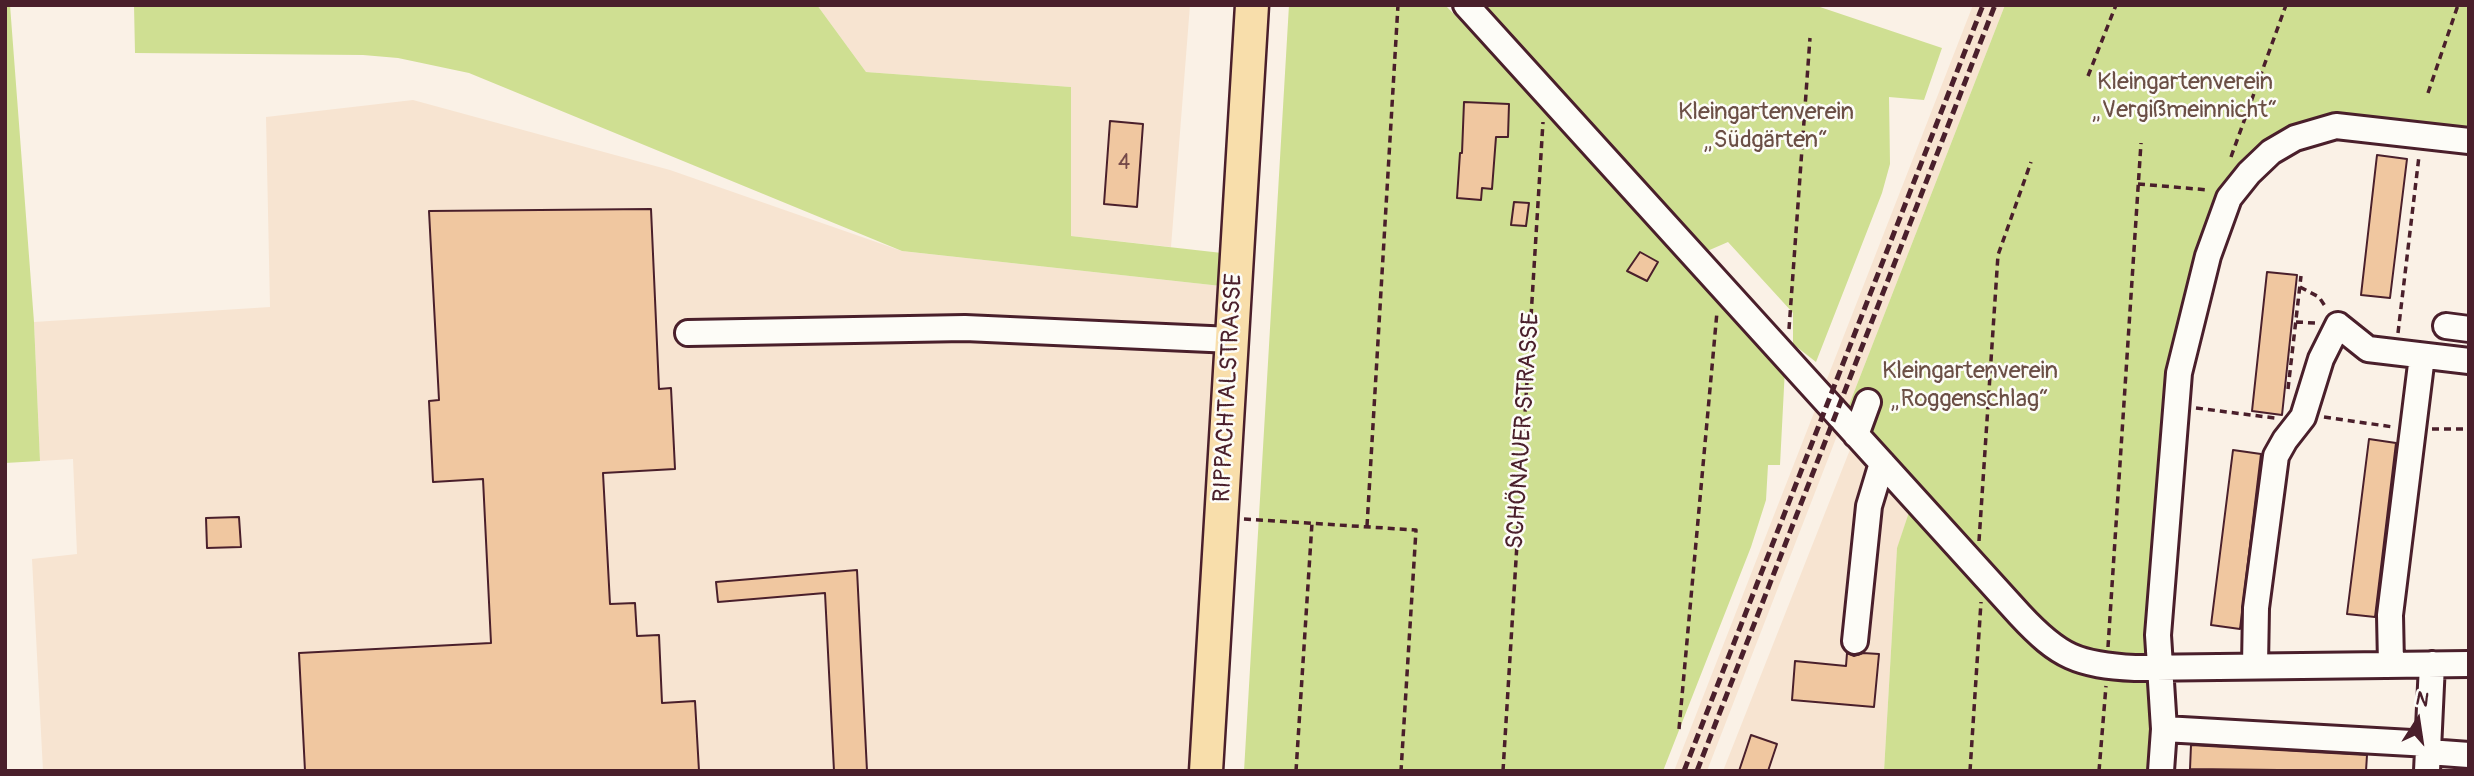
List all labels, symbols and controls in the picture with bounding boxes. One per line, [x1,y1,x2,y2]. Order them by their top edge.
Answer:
park label: Kleingartenverein „Vergißmeinnicht“ [2092,69,2278,125]
park label: Kleingartenverein „Südgärten“ [1678,99,1854,155]
house number: 4 [1118,151,1130,177]
street label: RIPPACHTALSTRASSE [1209,273,1249,503]
street label: SCHÖNAUER STRASSE [1501,312,1547,550]
park label: Kleingartenverein „Roggenschlag“ [1882,358,2058,414]
north arrow [2383,685,2453,755]
text: N [2414,686,2431,713]

